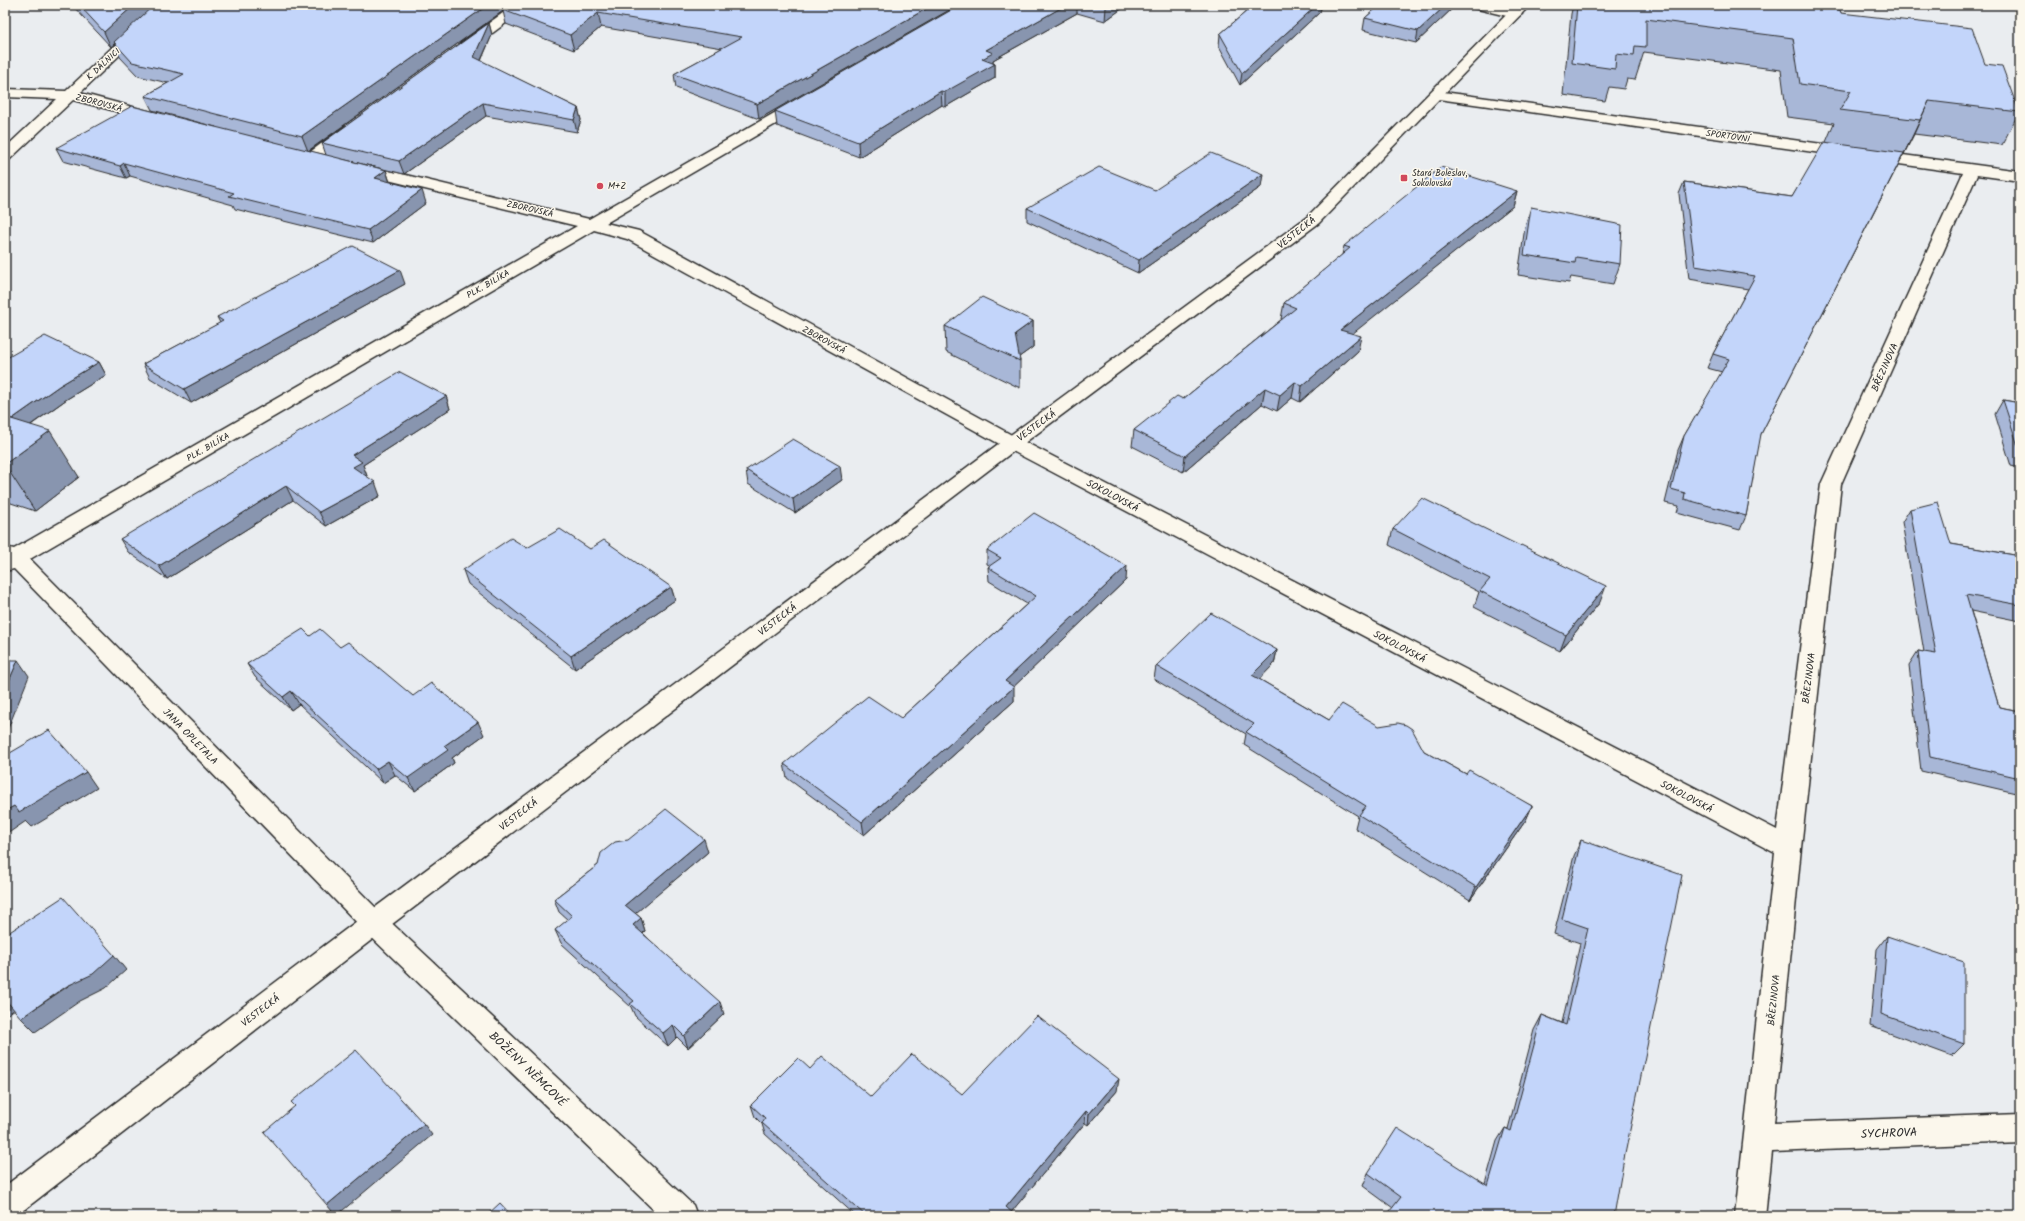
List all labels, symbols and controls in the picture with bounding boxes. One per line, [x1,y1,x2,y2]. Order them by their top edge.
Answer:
street label: K DÁLNICI [83,44,124,84]
street label: ZBOROVSKÁ [74,90,124,117]
street label: SPORTOVNÍ [1705,126,1752,147]
place label: Stará Boleslav, Sokolovská [1412,166,1468,191]
marker: Stará Boleslav, Sokolovská [1399,173,1409,183]
place label: M+Z [608,179,627,194]
marker: M+Z [595,181,605,191]
street label: ZBOROVSKÁ [505,197,555,222]
street label: VESTECKÁ [1274,212,1320,253]
street label: PLK. BILÍKA [464,266,513,303]
street label: ZBOROVSKÁ [799,322,849,359]
street label: BŘEZINOVA [1867,341,1903,394]
street label: VESTECKÁ [1013,406,1060,446]
street label: PLK. BILÍKA [184,429,233,466]
street label: SOKOLOVSKÁ [1083,475,1142,516]
street label: VESTECKÁ [755,600,801,640]
street label: SOKOLOVSKÁ [1370,626,1429,667]
street label: BŘEZINOVA [1798,652,1820,705]
street label: JANA OPLETALA [159,705,222,769]
street label: SOKOLOVSKÁ [1657,776,1716,817]
street label: VESTECKÁ [496,795,542,835]
street label: BŘEZINOVA [1763,974,1785,1027]
street label: VESTECKÁ [238,991,284,1031]
street label: BOŽENY NĚMCOVÉ [484,1027,572,1112]
street label: SYCHROVA [1860,1123,1918,1144]

